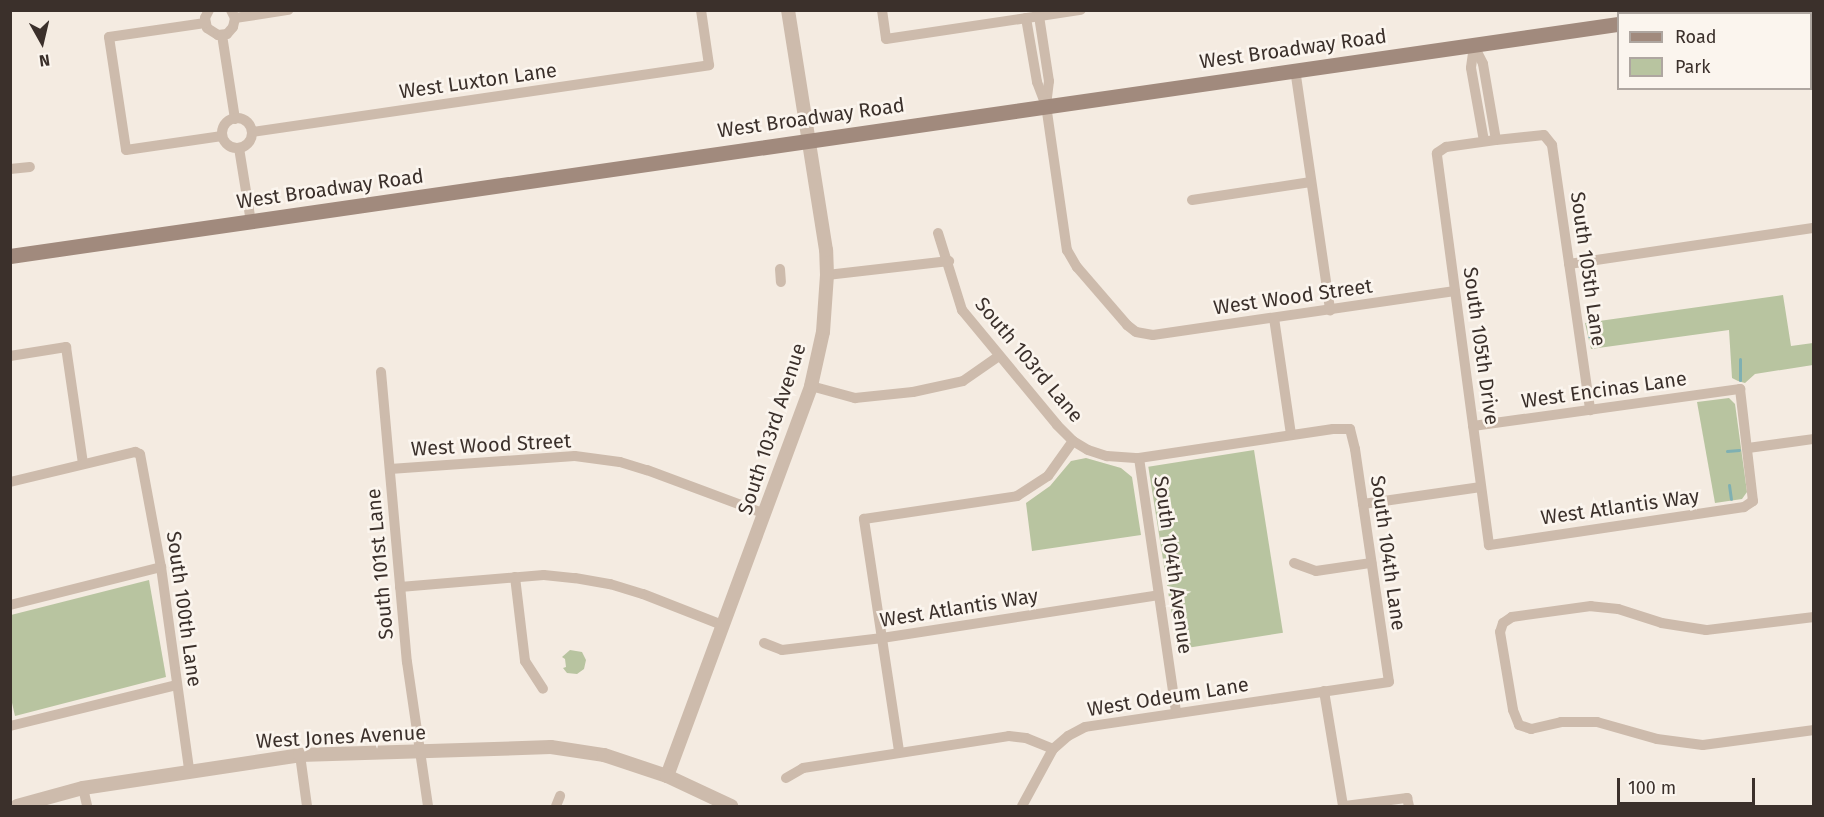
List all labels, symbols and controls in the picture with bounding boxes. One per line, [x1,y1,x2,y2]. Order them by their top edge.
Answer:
north arrow [12,12,72,72]
legend [1617,12,1812,90]
street label: West Broadway Road [1198,24,1388,74]
text: Road [1675,26,1717,48]
text: N [38,50,51,70]
text: Park [1675,56,1710,78]
street label: West Luxton Lane [398,58,558,104]
street label: West Broadway Road [716,93,906,143]
street label: West Broadway Road [235,164,425,214]
street label: South 105th Lane [1565,190,1611,348]
street label: South 105th Drive [1458,265,1504,427]
street label: West Wood Street [1212,274,1374,320]
street label: South 103rd Lane [970,293,1088,427]
street label: South 103rd Avenue [733,340,811,518]
street label: West Encinas Lane [1520,367,1688,413]
street label: West Wood Street [410,429,572,461]
street label: South 104th Avenue [1149,474,1197,656]
street label: South 104th Lane [1365,474,1411,632]
street label: West Atlantis Way [1539,484,1701,530]
street label: South 101st Lane [361,487,399,641]
street label: South 100th Lane [161,530,207,688]
street label: West Atlantis Way [878,584,1040,632]
street label: West Odeum Lane [1086,672,1250,722]
street label: West Jones Avenue [255,721,427,753]
scale bar [1620,766,1758,804]
text: 100 m [1628,777,1676,799]

